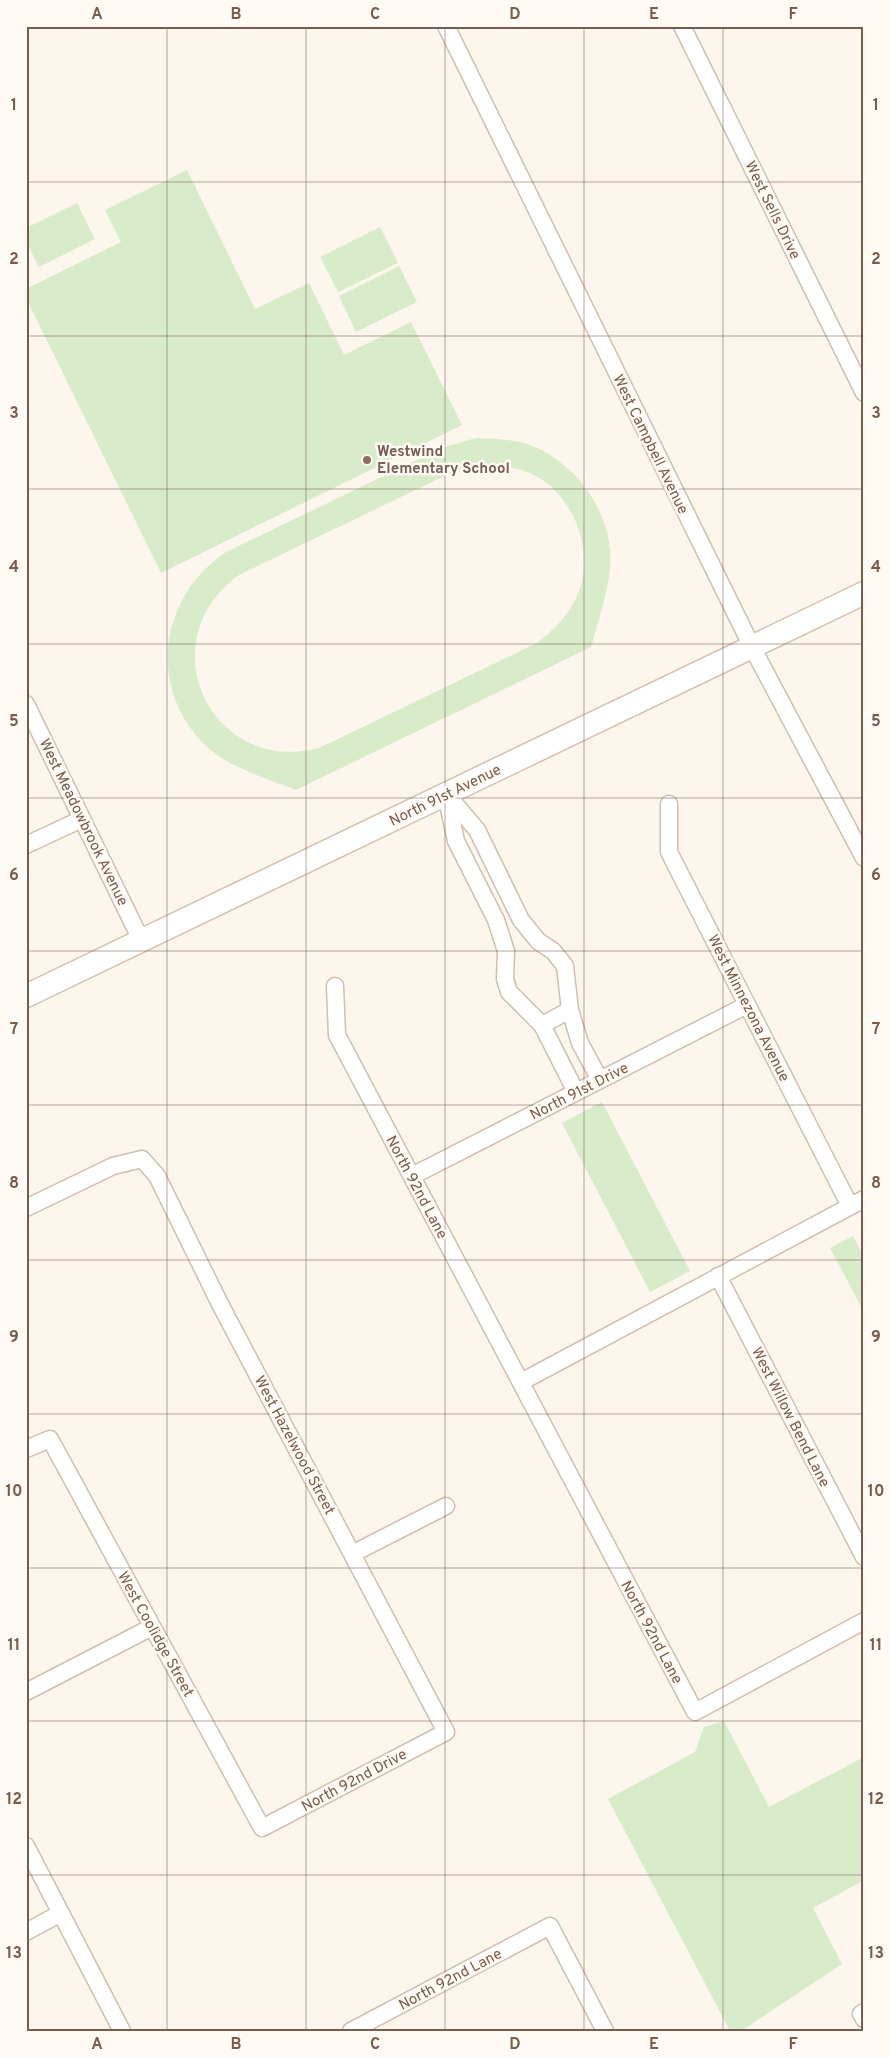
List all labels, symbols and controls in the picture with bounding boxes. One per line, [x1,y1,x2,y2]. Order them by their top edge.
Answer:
text: A [91,5,103,25]
text: B [230,5,242,25]
text: C [370,5,380,25]
text: D [509,5,521,25]
text: E [649,5,659,25]
text: F [788,5,798,25]
text: 1 [11,96,17,116]
text: 1 [873,96,879,116]
street label: West Sells Drive [740,158,804,263]
text: 2 [9,250,19,270]
text: 2 [871,250,881,270]
street label: West Campbell Avenue [608,372,692,518]
text: 3 [9,404,19,424]
text: 3 [871,404,881,424]
place label: Westwind Elementary School [377,443,510,479]
marker: Westwind Elementary School [361,454,373,466]
text: 4 [9,558,19,578]
text: 4 [871,558,881,578]
text: 5 [9,712,19,732]
text: 5 [871,712,881,732]
street label: West Meadowbrook Avenue [34,736,131,909]
street label: North 91st Avenue [387,761,505,832]
text: 6 [9,866,19,886]
text: 6 [871,866,881,886]
street label: West Minnezona Avenue [702,932,793,1085]
text: 7 [10,1020,18,1040]
text: 7 [872,1020,880,1040]
street label: North 91st Drive [527,1059,632,1125]
street label: North 92nd Lane [380,1133,451,1243]
text: 8 [9,1174,19,1194]
text: 8 [871,1174,881,1194]
text: 9 [9,1328,19,1348]
text: 9 [871,1328,881,1348]
street label: West Willow Bend Lane [746,1344,833,1491]
street label: West Hazelwood Street [249,1373,338,1518]
text: 10 [6,1482,22,1502]
text: 10 [868,1482,884,1502]
street label: West Coolidge Street [112,1569,197,1701]
street label: North 92nd Lane [615,1578,686,1688]
text: 11 [8,1636,20,1656]
text: 11 [870,1636,882,1656]
street label: North 92nd Drive [299,1746,411,1817]
text: 12 [6,1790,22,1810]
text: 12 [868,1790,884,1810]
text: 13 [6,1944,22,1964]
text: 13 [868,1944,884,1964]
street label: North 92nd Lane [396,1945,506,2016]
text: A [91,2035,103,2055]
text: B [230,2035,242,2055]
text: C [370,2035,380,2055]
text: D [509,2035,521,2055]
text: E [649,2035,659,2055]
text: F [788,2035,798,2055]

